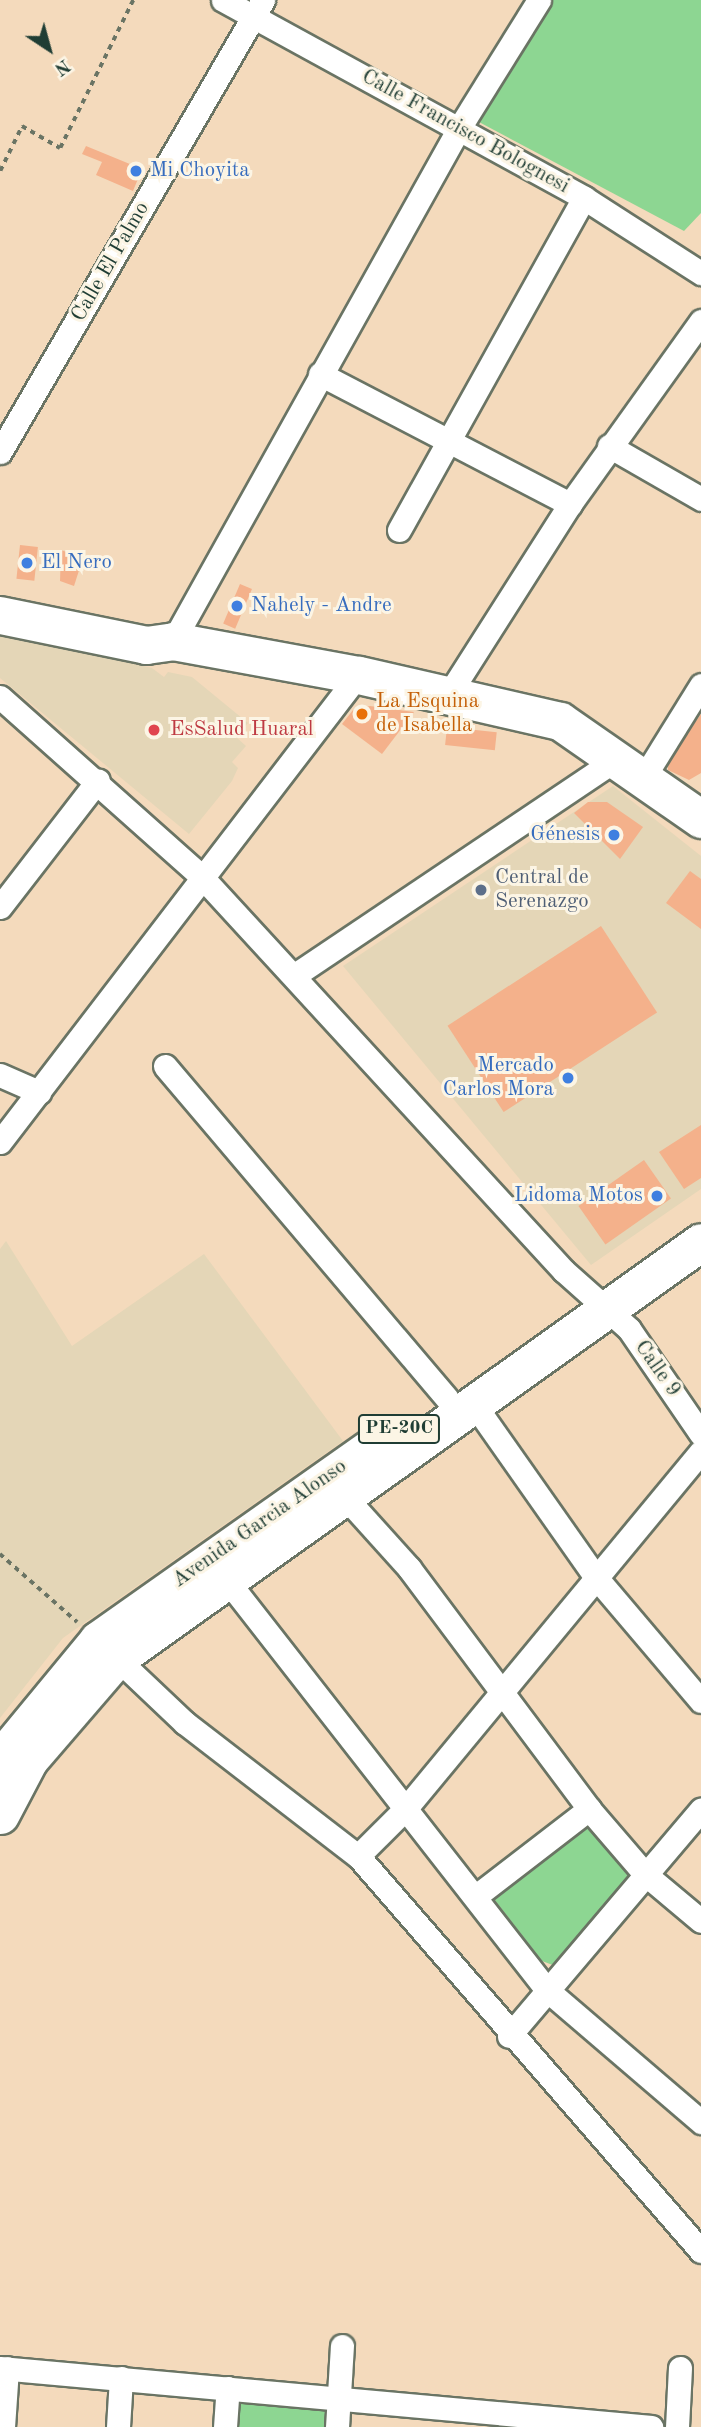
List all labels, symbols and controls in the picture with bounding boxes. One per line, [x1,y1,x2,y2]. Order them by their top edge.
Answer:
north arrow [14,14,84,84]
text: N [50,54,73,78]
street label: Calle Francisco Bolognesi [357,64,573,200]
place label: Mi Choyita [150,158,250,184]
marker: Mi Choyita [128,163,144,179]
street label: Calle El Palmo [67,198,155,326]
place label: El Nero [41,550,112,576]
marker: El Nero [19,555,35,571]
place label: Nahely - Andre [251,593,392,619]
marker: Nahely - Andre [229,598,245,614]
place label: La Esquina de Isabella [376,689,479,739]
marker: La Esquina de Isabella [354,706,370,722]
place label: EsSalud Huaral [170,717,314,743]
marker: EsSalud Huaral [144,720,164,740]
place label: Génesis [530,822,600,848]
marker: Génesis [606,827,622,843]
place label: Central de Serenazgo [495,865,589,915]
marker: Central de Serenazgo [473,882,489,898]
place label: Mercado Carlos Mora [443,1053,554,1103]
marker: Mercado Carlos Mora [560,1070,576,1086]
place label: Lidoma Motos [514,1183,643,1209]
marker: Lidoma Motos [649,1188,665,1204]
street label: Calle 9 [628,1336,686,1402]
road number: PE-20C [357,1414,441,1444]
street label: Avenida Garcia Alonso [168,1454,352,1594]

